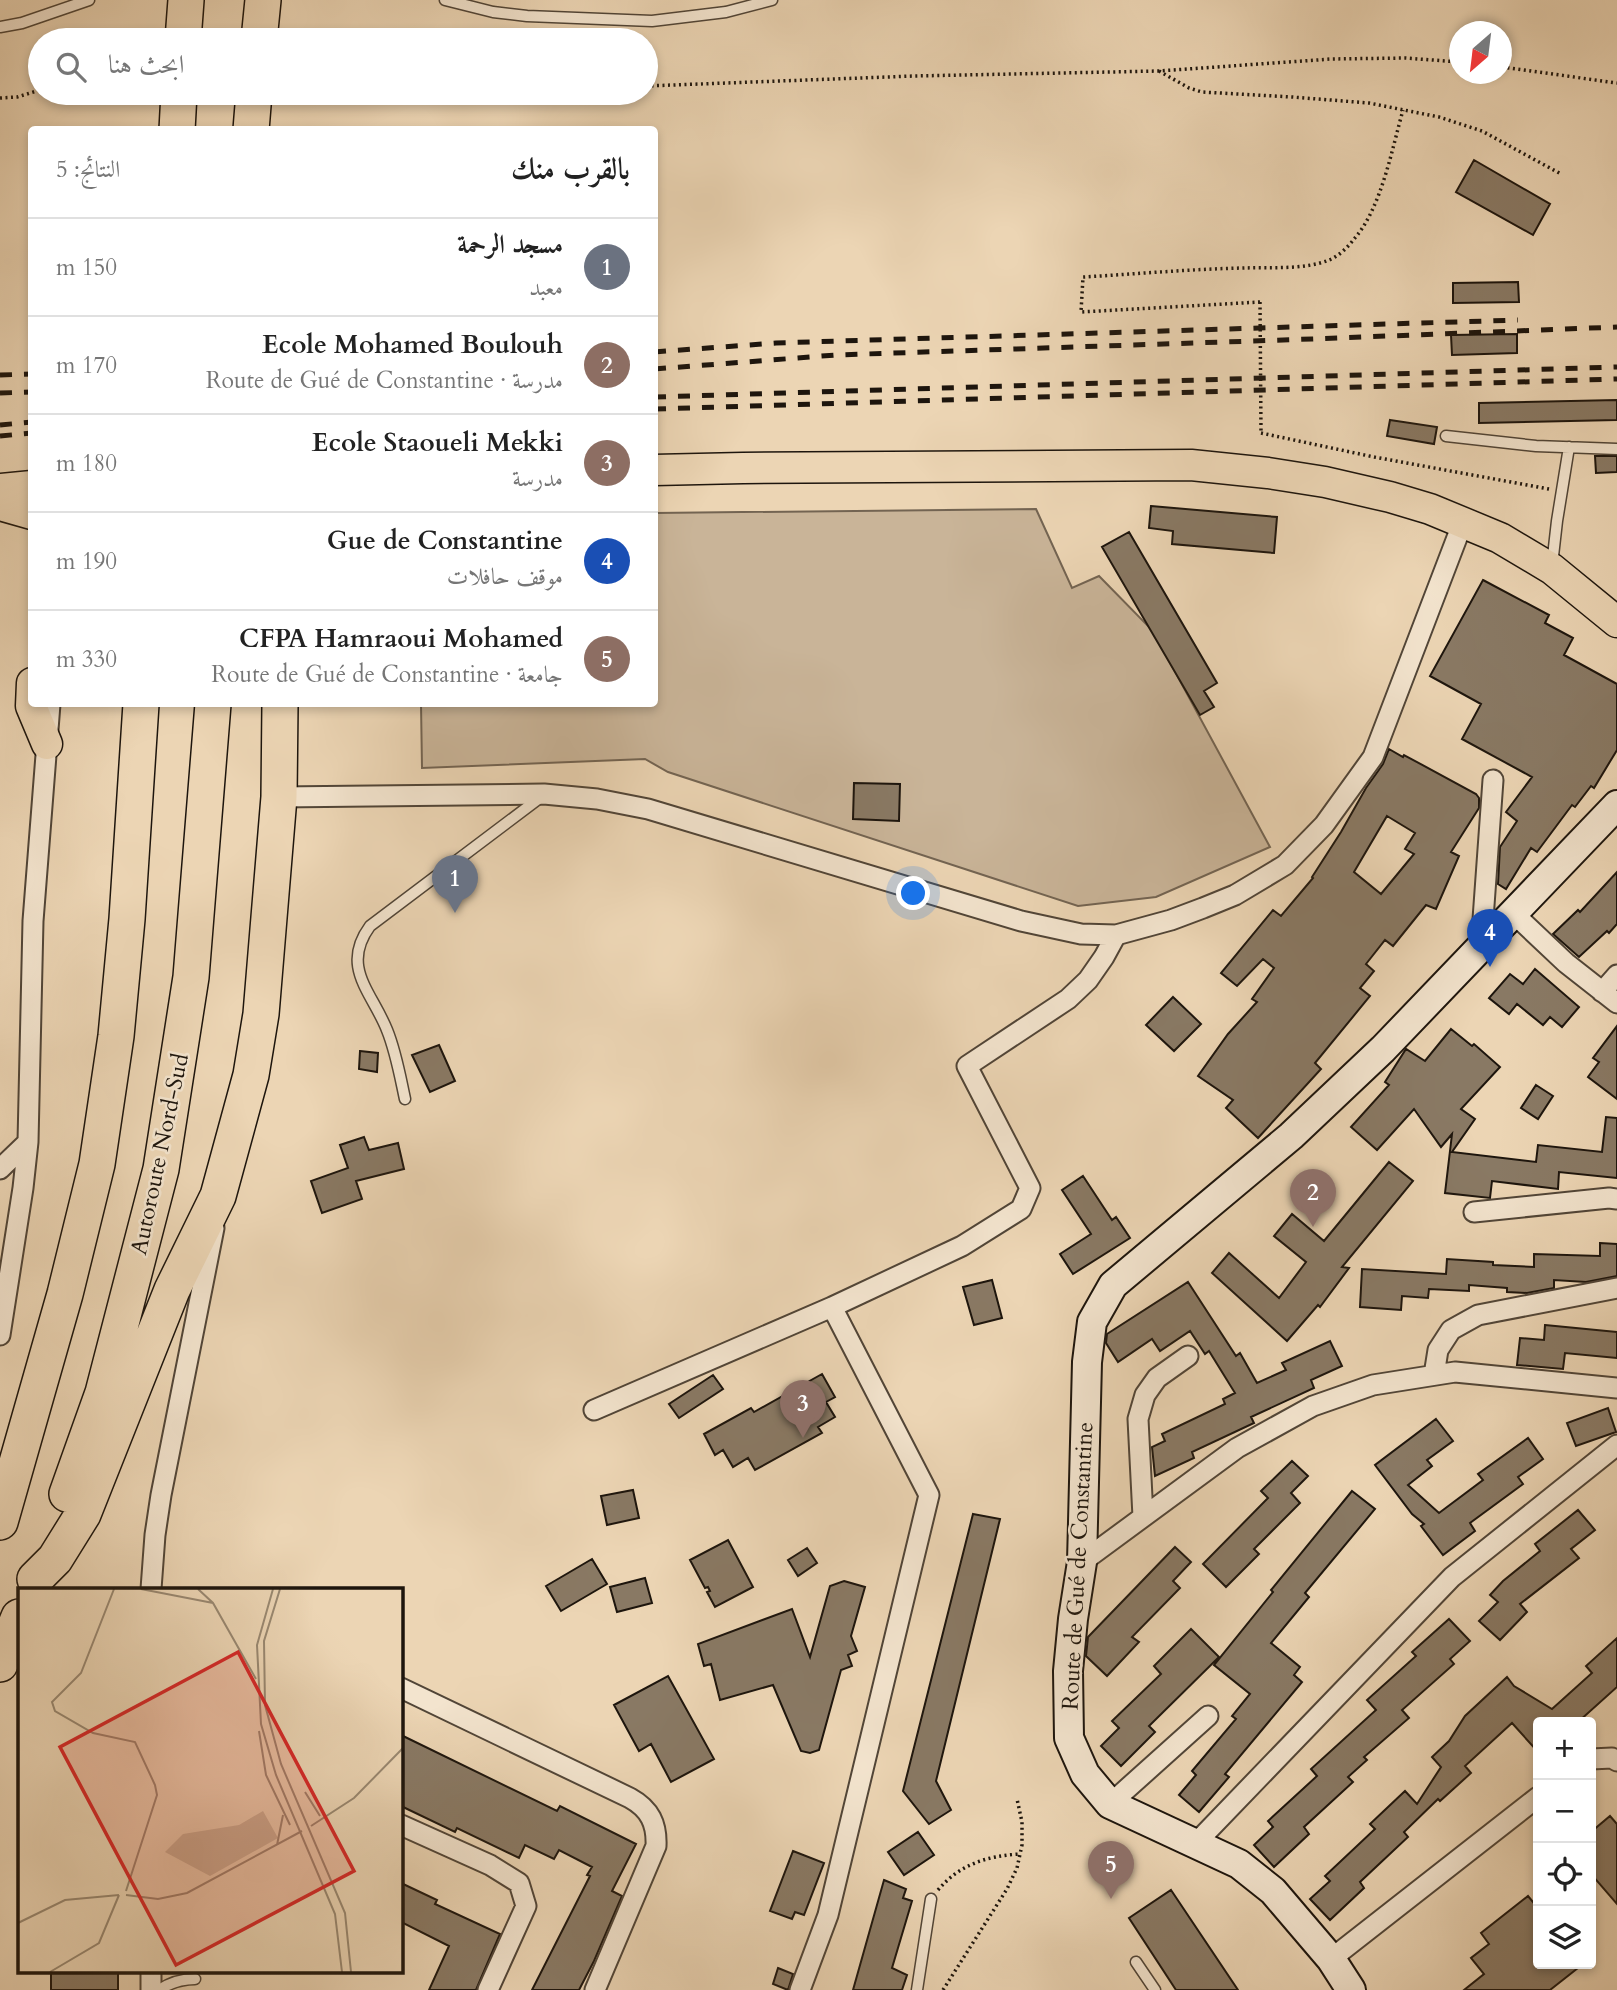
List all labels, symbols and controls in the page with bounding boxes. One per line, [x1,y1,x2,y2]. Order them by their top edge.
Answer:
north arrow [1449,21,1512,84]
search box [28,28,658,105]
text: ابحث هنا [108,47,184,82]
icon: search [52,48,90,86]
text: بالقرب منك [511,149,630,190]
text: النتائج: 5 [56,154,120,185]
text: مسجد الرحمة [457,227,563,262]
text: 150 m [56,252,117,283]
text: 1 [601,252,613,283]
text: معبد [529,272,563,303]
text: Ecole Mohamed Boulouh [262,327,563,362]
text: 170 m [56,350,117,381]
text: 2 [601,350,613,381]
text: مدرسة · Route de Gué de Constantine [206,365,563,396]
text: Ecole Staoueli Mekki [312,425,563,460]
text: 180 m [56,448,117,479]
text: 3 [601,448,613,479]
text: مدرسة [512,463,563,494]
text: Gue de Constantine [327,523,563,558]
text: 190 m [56,546,117,577]
text: 4 [601,546,613,577]
text: موقف حافلات [447,561,563,592]
text: CFPA Hamraoui Mohamed [239,621,563,656]
text: 330 m [56,644,117,675]
text: 5 [601,644,613,675]
text: جامعة · Route de Gué de Constantine [211,659,563,690]
pin: 1 [432,855,478,913]
your location [896,876,930,910]
pin: 4 [1467,909,1513,967]
street label: Autoroute Nord-Sud [123,1050,196,1258]
pin: 2 [1290,1169,1336,1227]
pin: 3 [780,1380,826,1438]
street label: Route de Gué de Constantine [1054,1421,1101,1711]
inset map [18,1588,402,1972]
map controls [1533,1717,1596,1969]
button: + [1533,1717,1596,1780]
button: − [1533,1780,1596,1843]
pin: 5 [1088,1841,1134,1899]
button: locate [1533,1843,1596,1906]
button: layers [1533,1906,1596,1969]

